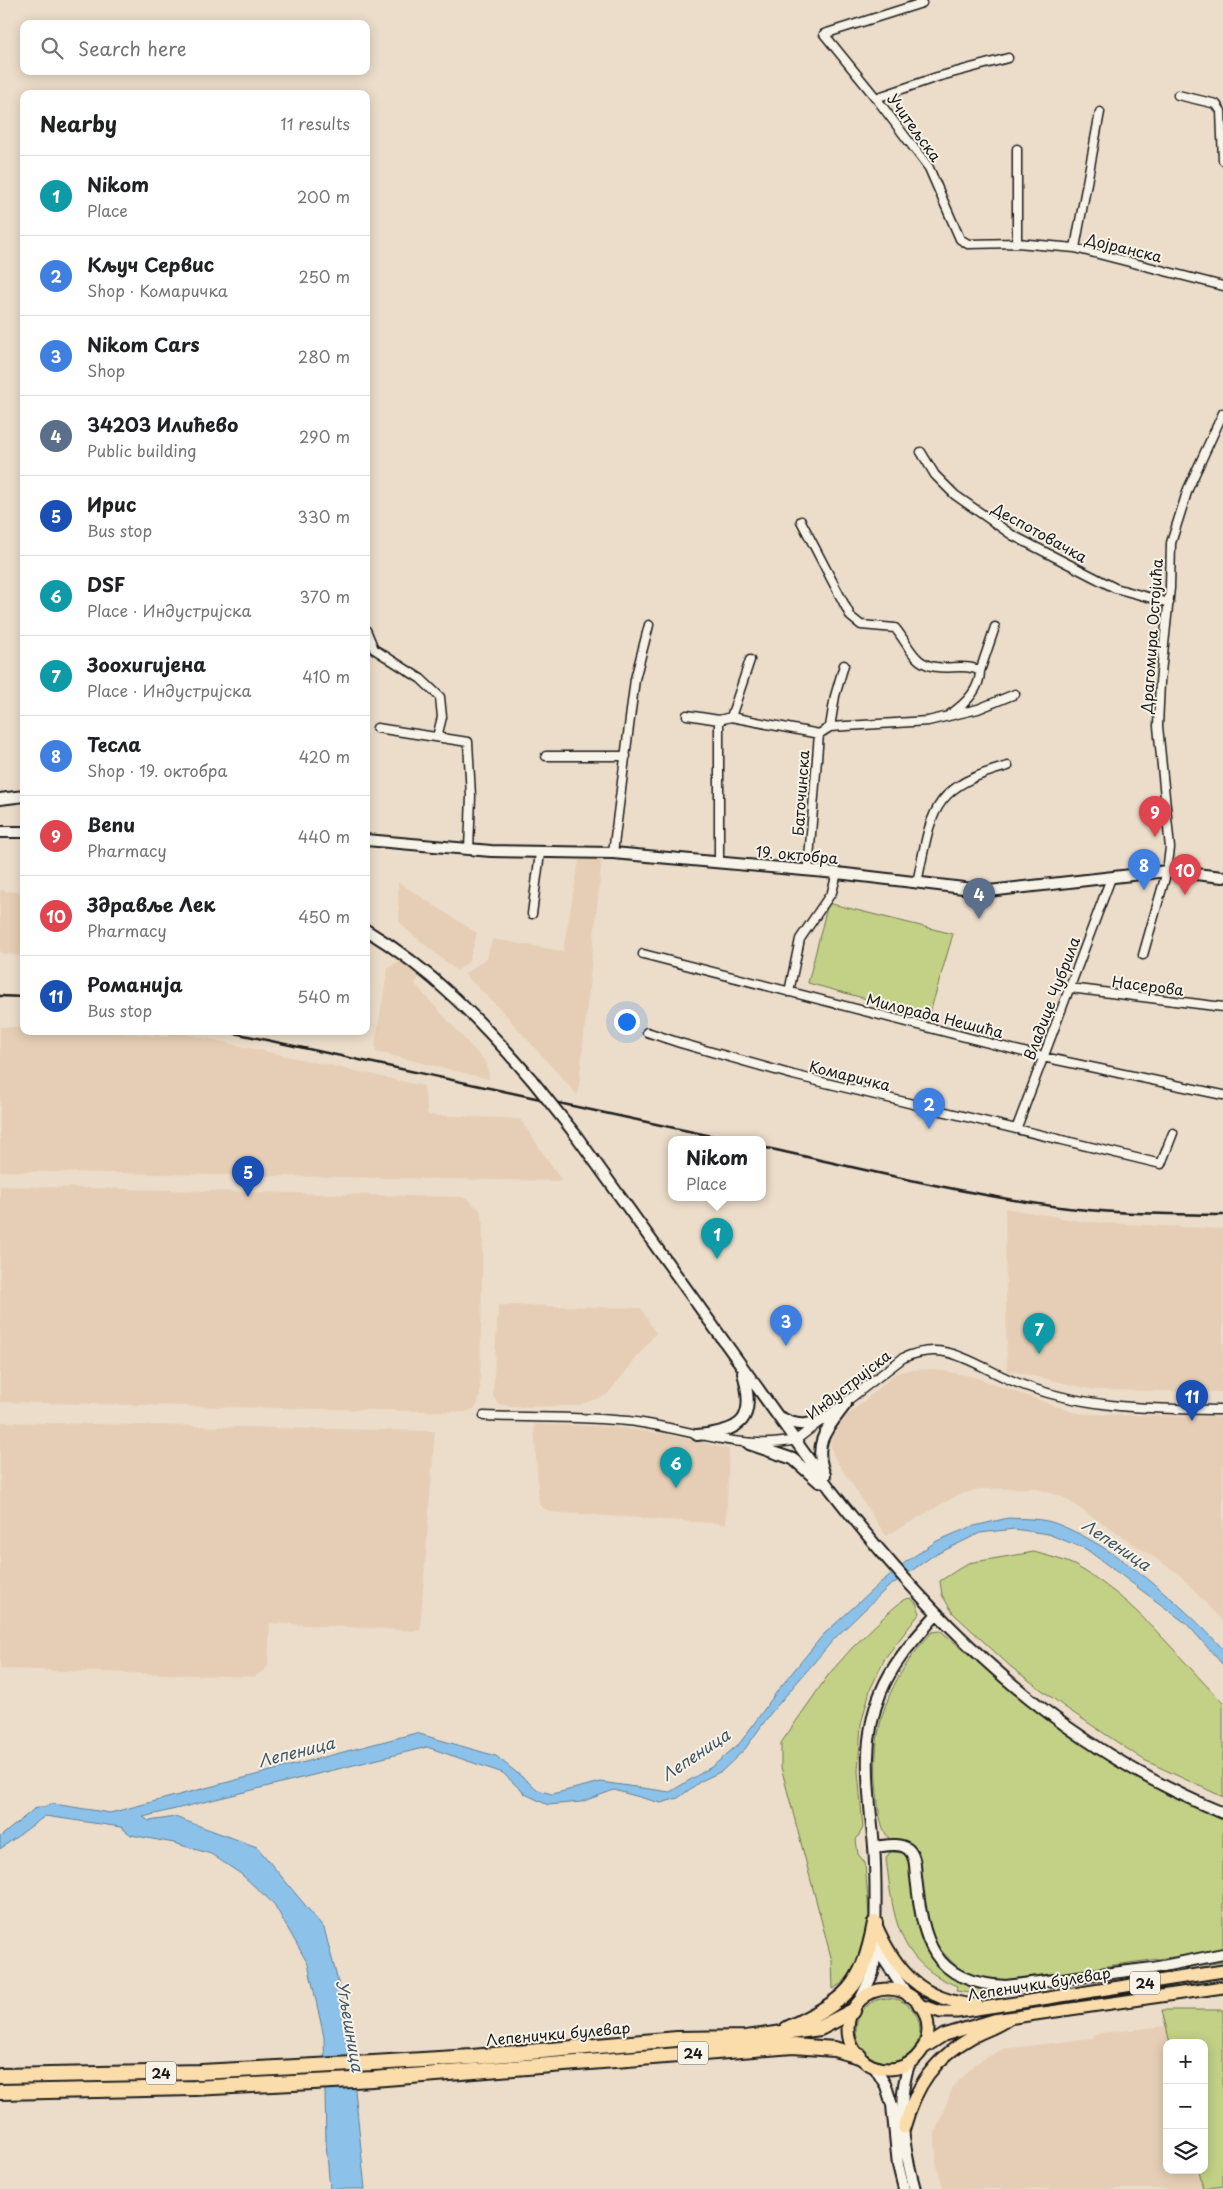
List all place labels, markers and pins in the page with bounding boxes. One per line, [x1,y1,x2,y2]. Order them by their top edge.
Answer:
pin: 9 [1139,796,1171,837]
pin: 8 [1128,849,1160,890]
pin: 10 [1169,854,1201,895]
pin: 4 [963,878,995,919]
pin: 2 [913,1088,945,1129]
pin: 5 [232,1156,264,1197]
pin: 1 [701,1218,733,1259]
pin: 3 [770,1305,802,1346]
pin: 7 [1023,1313,1055,1354]
pin: 11 [1176,1380,1208,1421]
pin: 6 [660,1447,692,1488]

